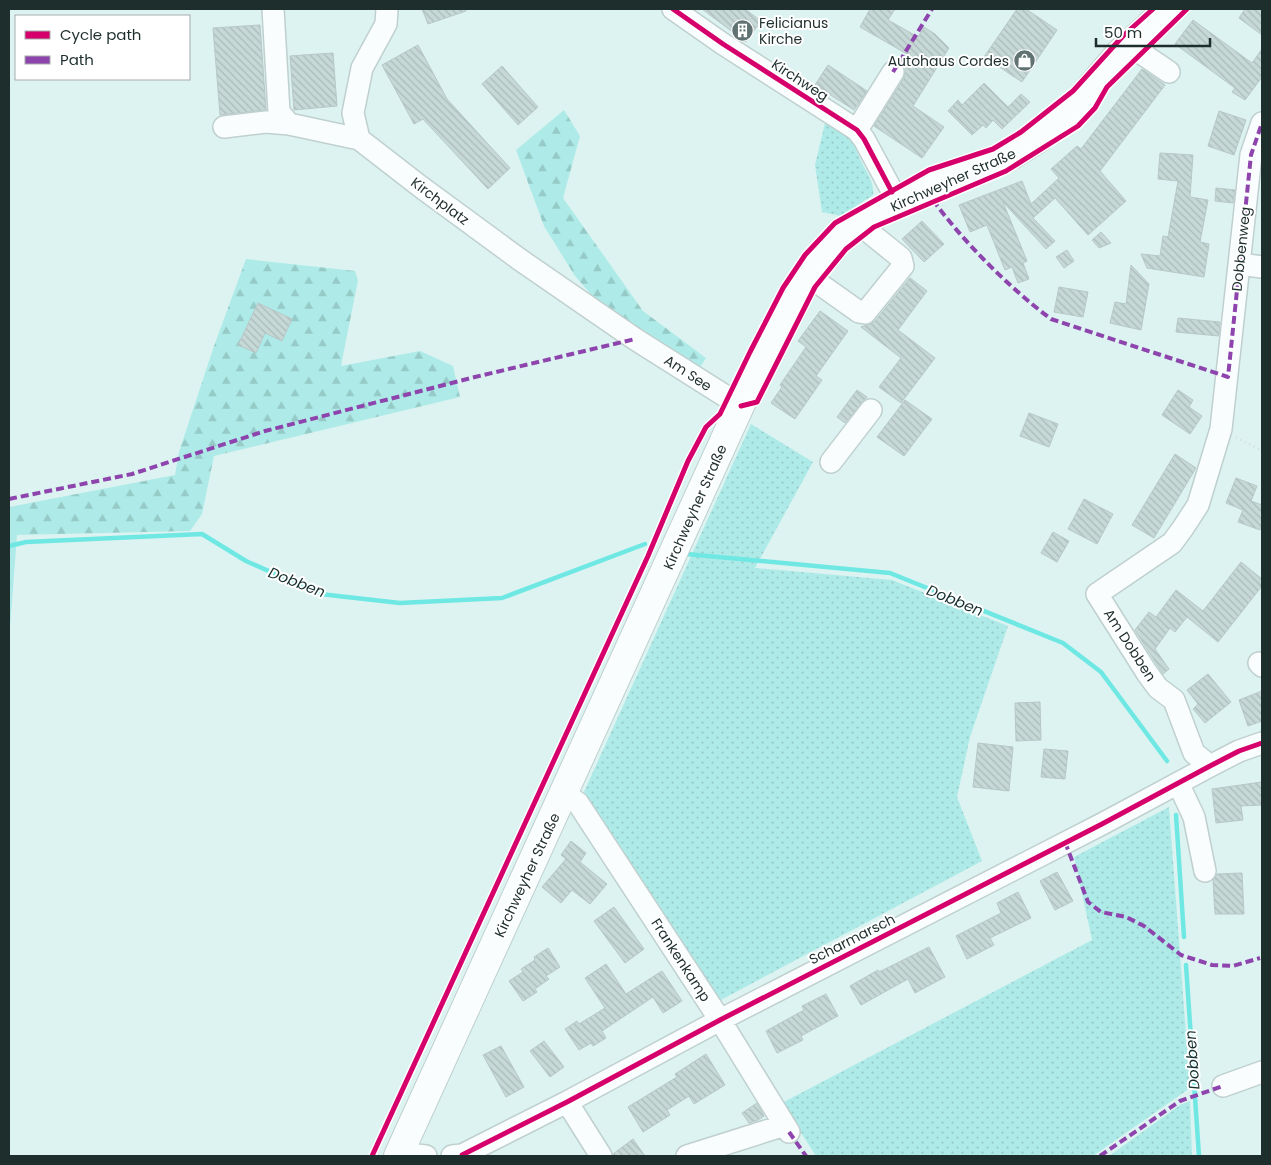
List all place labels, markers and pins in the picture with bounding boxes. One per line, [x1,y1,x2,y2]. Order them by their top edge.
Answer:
place label: Felicianus Kirche [759,13,828,49]
building icon: Felicianus Kirche [731,19,755,43]
shop icon: Autohaus Cordes [1013,49,1037,73]
place label: Autohaus Cordes [888,51,1009,71]

